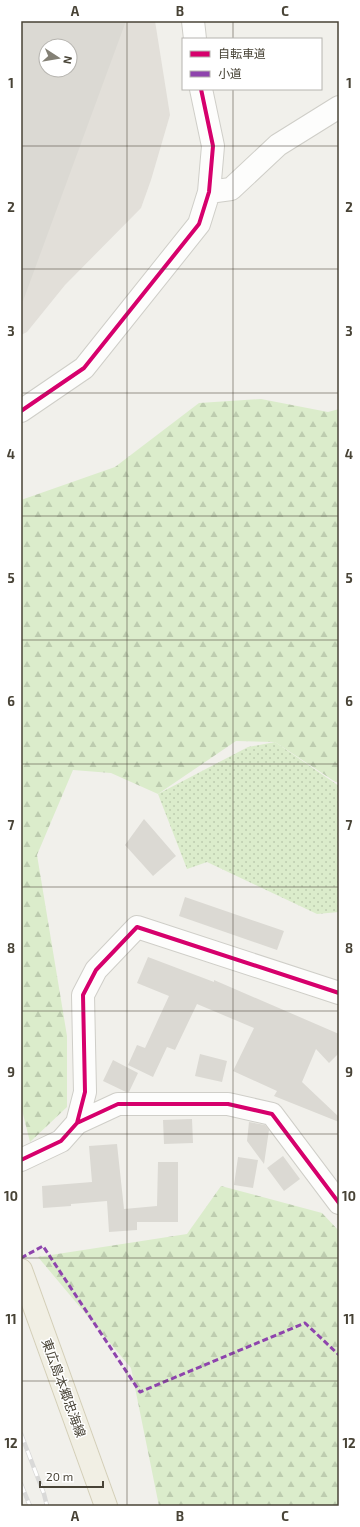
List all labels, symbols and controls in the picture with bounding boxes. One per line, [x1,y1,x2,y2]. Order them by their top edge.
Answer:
text: A [71,3,80,19]
text: B [176,3,184,19]
text: C [281,3,289,19]
north arrow [38,38,78,78]
legend [182,38,322,90]
text: 自転車道 [218,46,266,60]
text: N [61,55,75,65]
text: 小道 [218,66,242,80]
text: 1 [8,75,14,91]
text: 1 [346,75,352,91]
text: 2 [7,199,15,215]
text: 2 [345,199,353,215]
text: 3 [7,323,15,339]
text: 3 [345,323,353,339]
text: 4 [7,446,15,462]
text: 4 [345,446,353,462]
text: 5 [7,570,15,586]
text: 5 [345,570,353,586]
text: 6 [7,693,15,709]
text: 6 [345,693,353,709]
text: 7 [8,817,15,833]
text: 7 [346,817,353,833]
text: 8 [7,940,15,956]
text: 8 [345,940,353,956]
text: 9 [7,1064,15,1080]
text: 9 [345,1064,353,1080]
text: 10 [4,1188,18,1204]
text: 10 [342,1188,356,1204]
text: 11 [5,1311,17,1327]
text: 11 [343,1311,355,1327]
street label: 東広島本郷忠海線 [39,1336,89,1440]
text: 12 [4,1435,18,1451]
text: 12 [342,1435,356,1451]
scale bar [40,1463,103,1489]
text: 20 m [46,1469,73,1483]
text: A [71,1508,80,1524]
text: B [176,1508,184,1524]
text: C [281,1508,289,1524]

